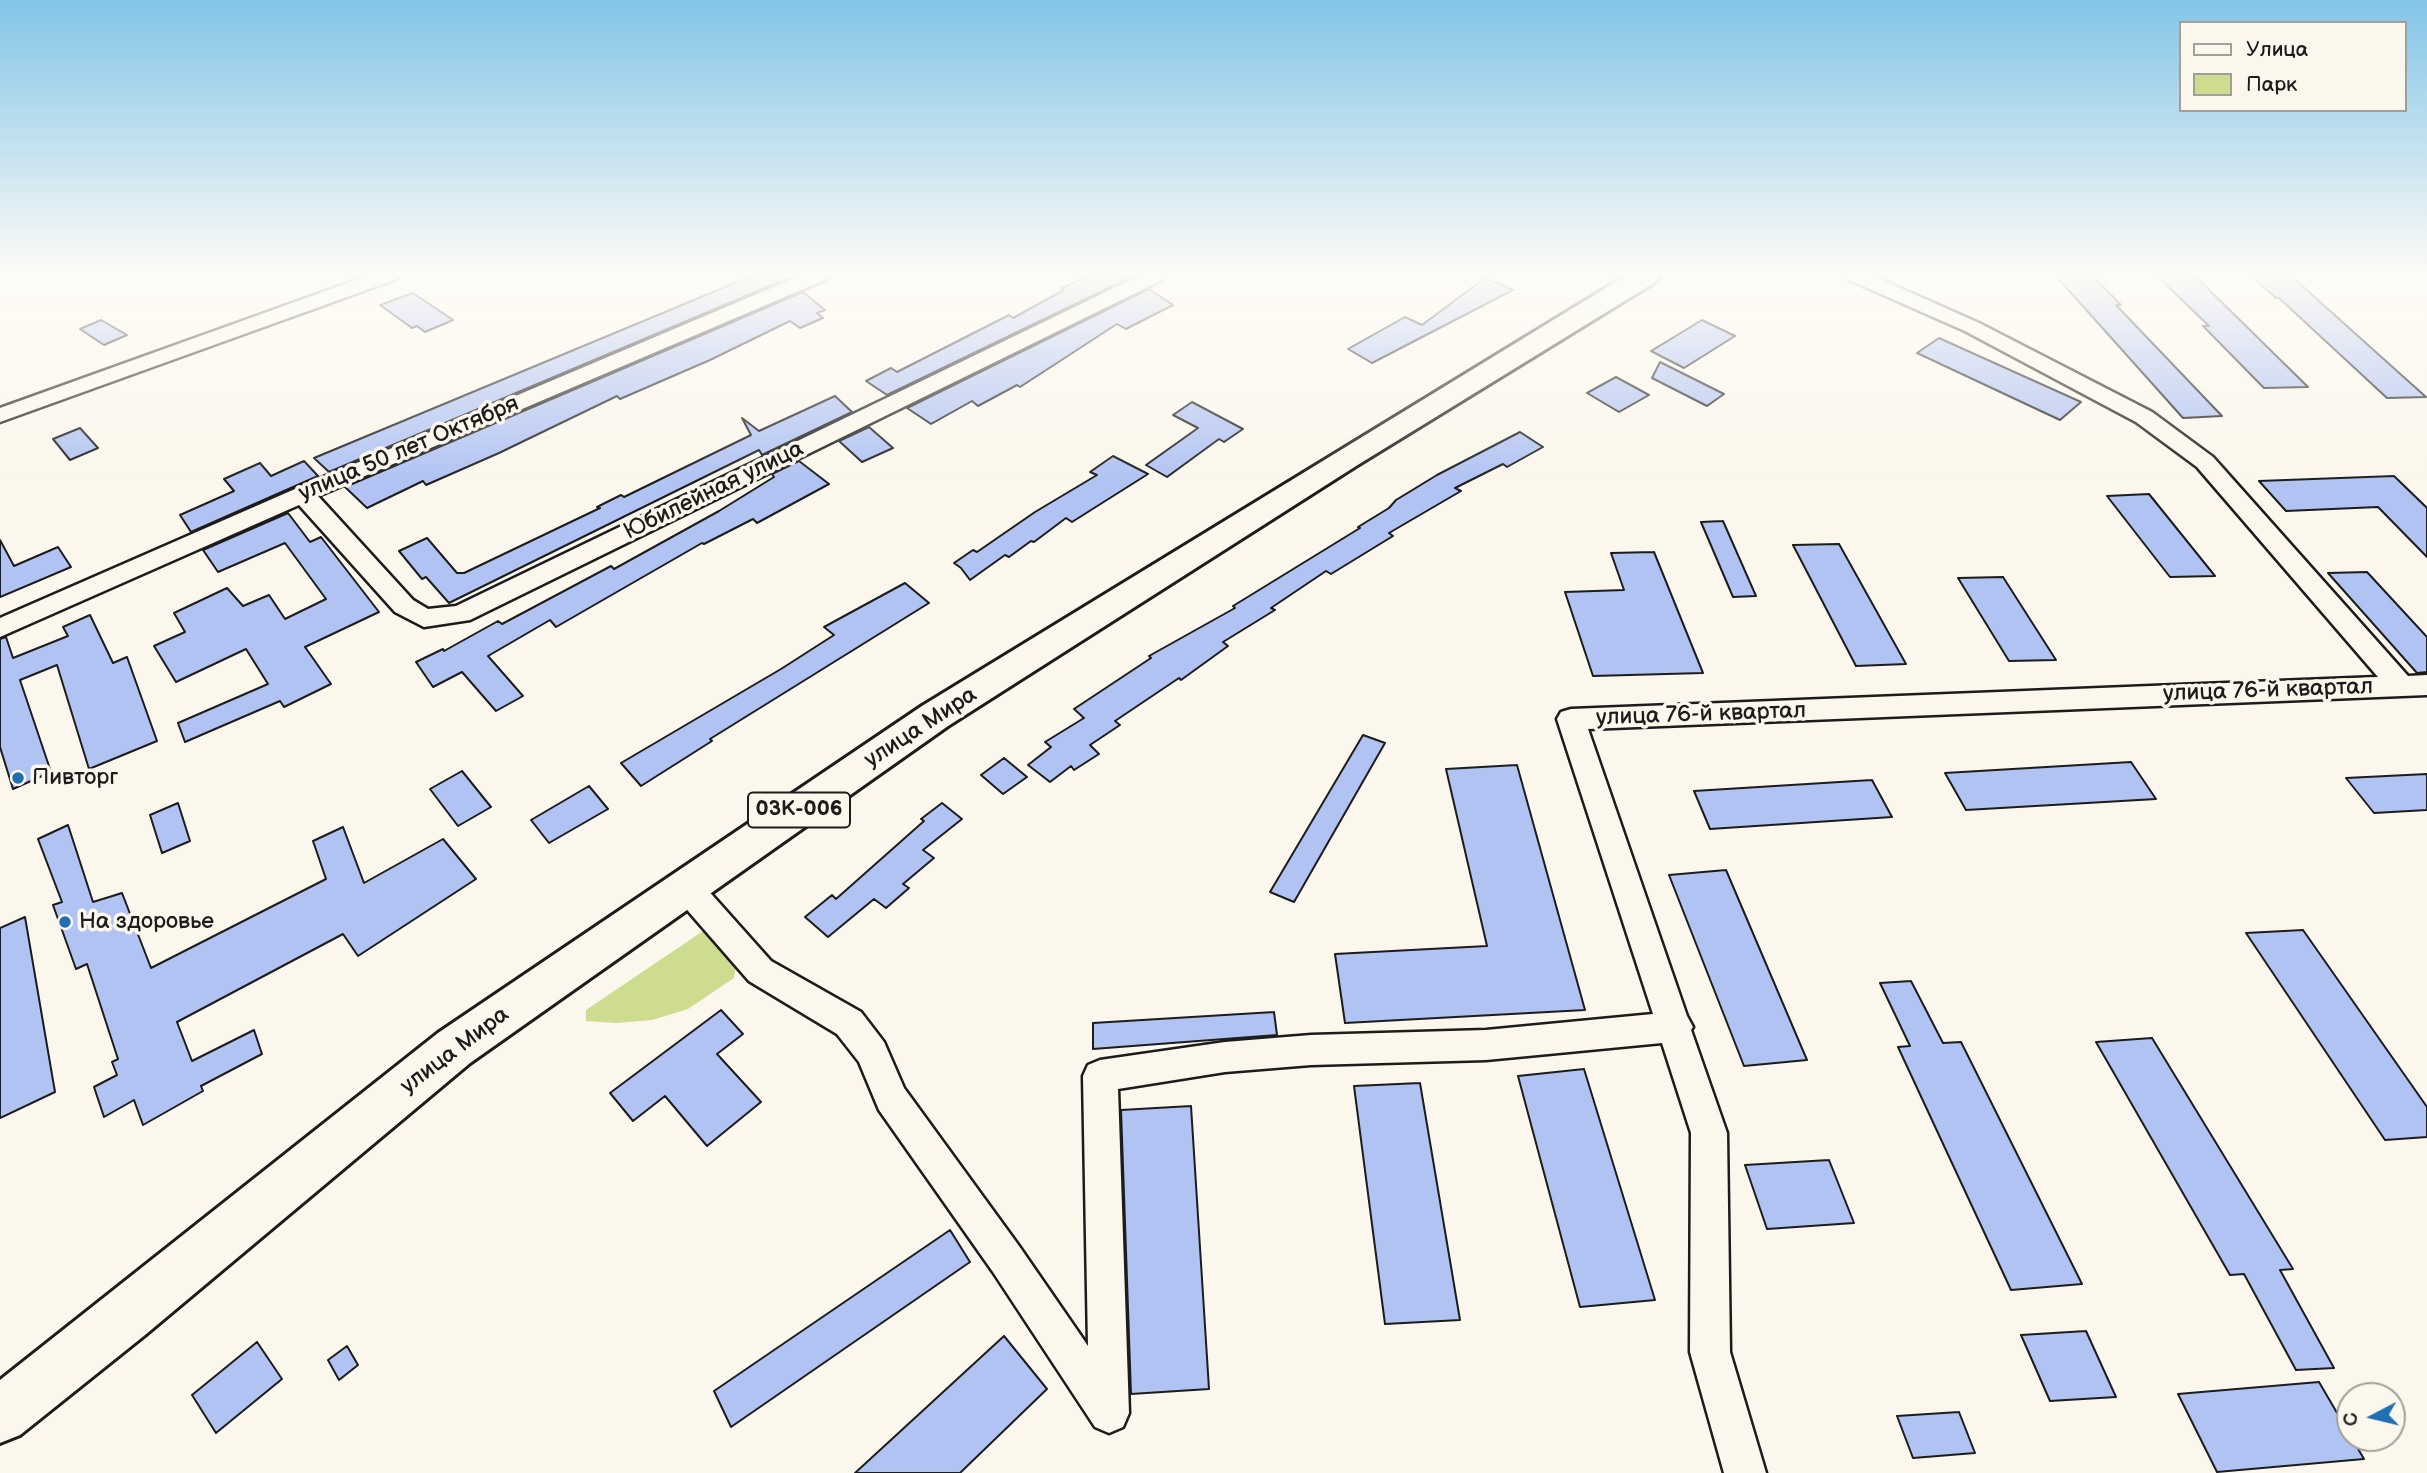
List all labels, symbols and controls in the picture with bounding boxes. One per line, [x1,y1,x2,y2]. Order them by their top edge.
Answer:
legend [2178,21,2406,112]
text: Улица [2246,37,2308,62]
text: Парк [2246,72,2297,97]
street label: улица 50 лет Октября [295,390,523,508]
street label: Юбилейная улица [620,436,808,546]
street label: улица 76-й квартал [2162,674,2374,708]
street label: улица Мира [860,681,982,775]
street label: улица 76-й квартал [1595,698,1807,732]
place label: Пивторг [32,764,118,792]
marker: Пивторг [10,770,26,786]
road number: 03К-006 [748,792,850,828]
place label: На здоровье [79,908,214,936]
marker: На здоровье [57,914,73,930]
street label: улица Мира [395,1001,515,1101]
north arrow [2336,1382,2406,1452]
text: С [2339,1411,2364,1427]

